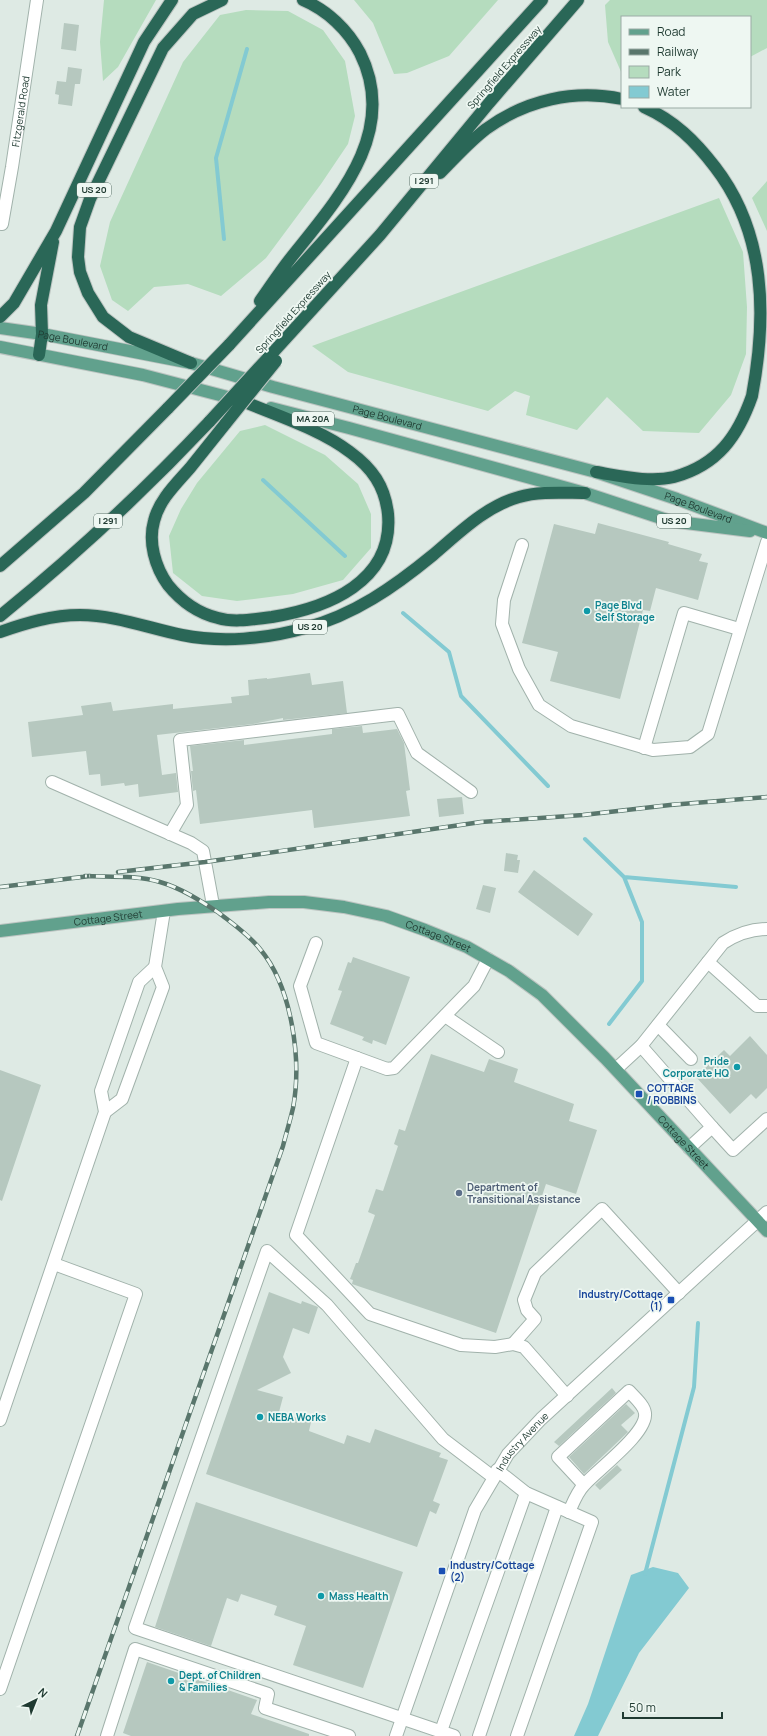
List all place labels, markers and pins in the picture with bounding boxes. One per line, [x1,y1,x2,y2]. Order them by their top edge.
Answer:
place label: Page Blvd Self Storage [595,598,655,624]
marker: Page Blvd Self Storage [582,606,592,616]
place label: Pride Corporate HQ [663,1054,729,1080]
marker: Pride Corporate HQ [732,1062,742,1072]
place label: COTTAGE / ROBBINS [647,1081,697,1107]
marker: COTTAGE / ROBBINS [634,1089,644,1099]
place label: Department of Transitional Assistance [467,1180,580,1206]
marker: Department of Transitional Assistance [454,1188,464,1198]
place label: Industry/Cottage (1) [579,1287,663,1313]
marker: Industry/Cottage (1) [666,1295,676,1305]
place label: NEBA Works [268,1410,327,1424]
marker: NEBA Works [255,1412,265,1422]
place label: Industry/Cottage (2) [450,1558,534,1584]
marker: Industry/Cottage (2) [437,1566,447,1576]
place label: Mass Health [329,1589,388,1603]
marker: Mass Health [316,1591,326,1601]
place label: Dept. of Children & Families [179,1668,261,1694]
marker: Dept. of Children & Families [166,1676,176,1686]

